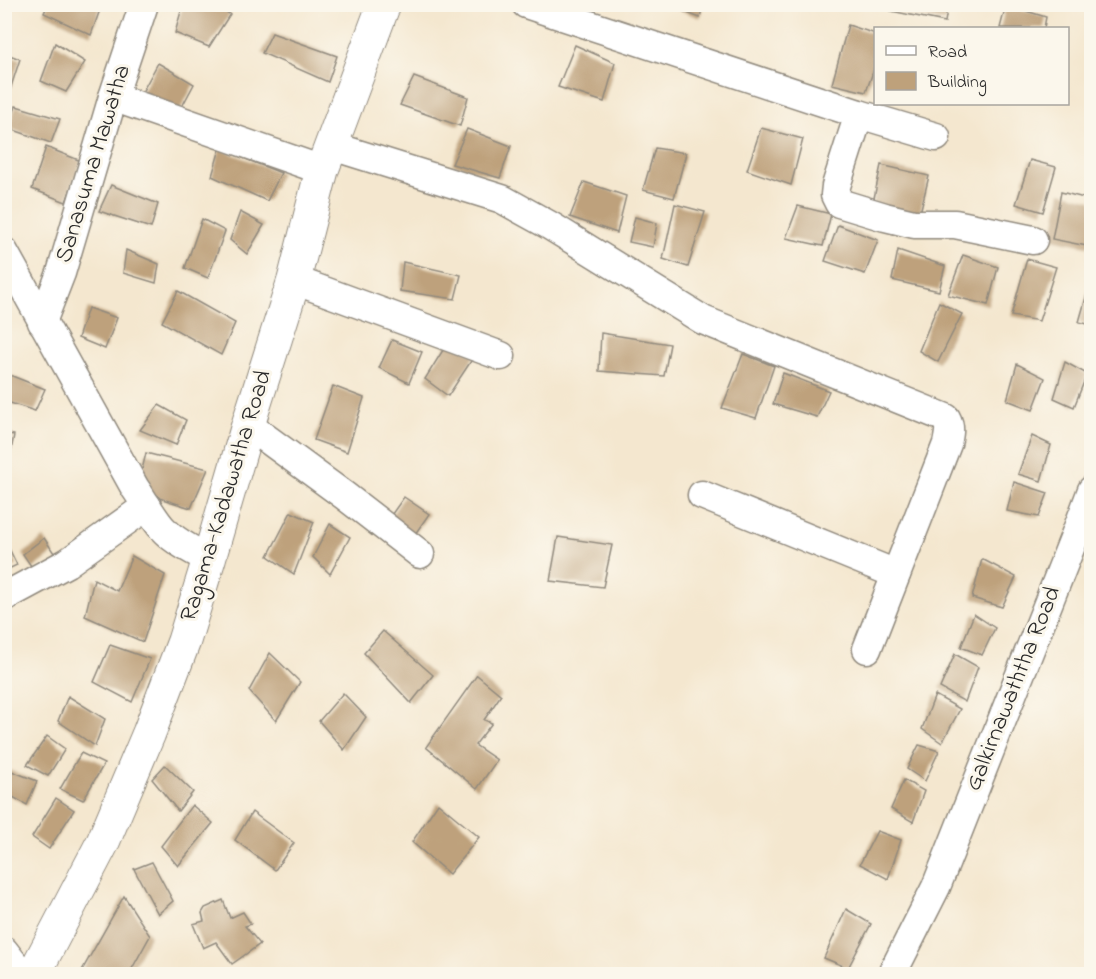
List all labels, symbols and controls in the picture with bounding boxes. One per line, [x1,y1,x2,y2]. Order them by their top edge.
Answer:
legend [874,27,1069,105]
text: Road [928,40,967,66]
street label: Sanasuma Mawatha [47,61,141,267]
text: Building [927,70,987,97]
street label: Ragama-Kadawatha Road [172,366,282,626]
street label: Galkirnawaththa Road [957,581,1071,797]

